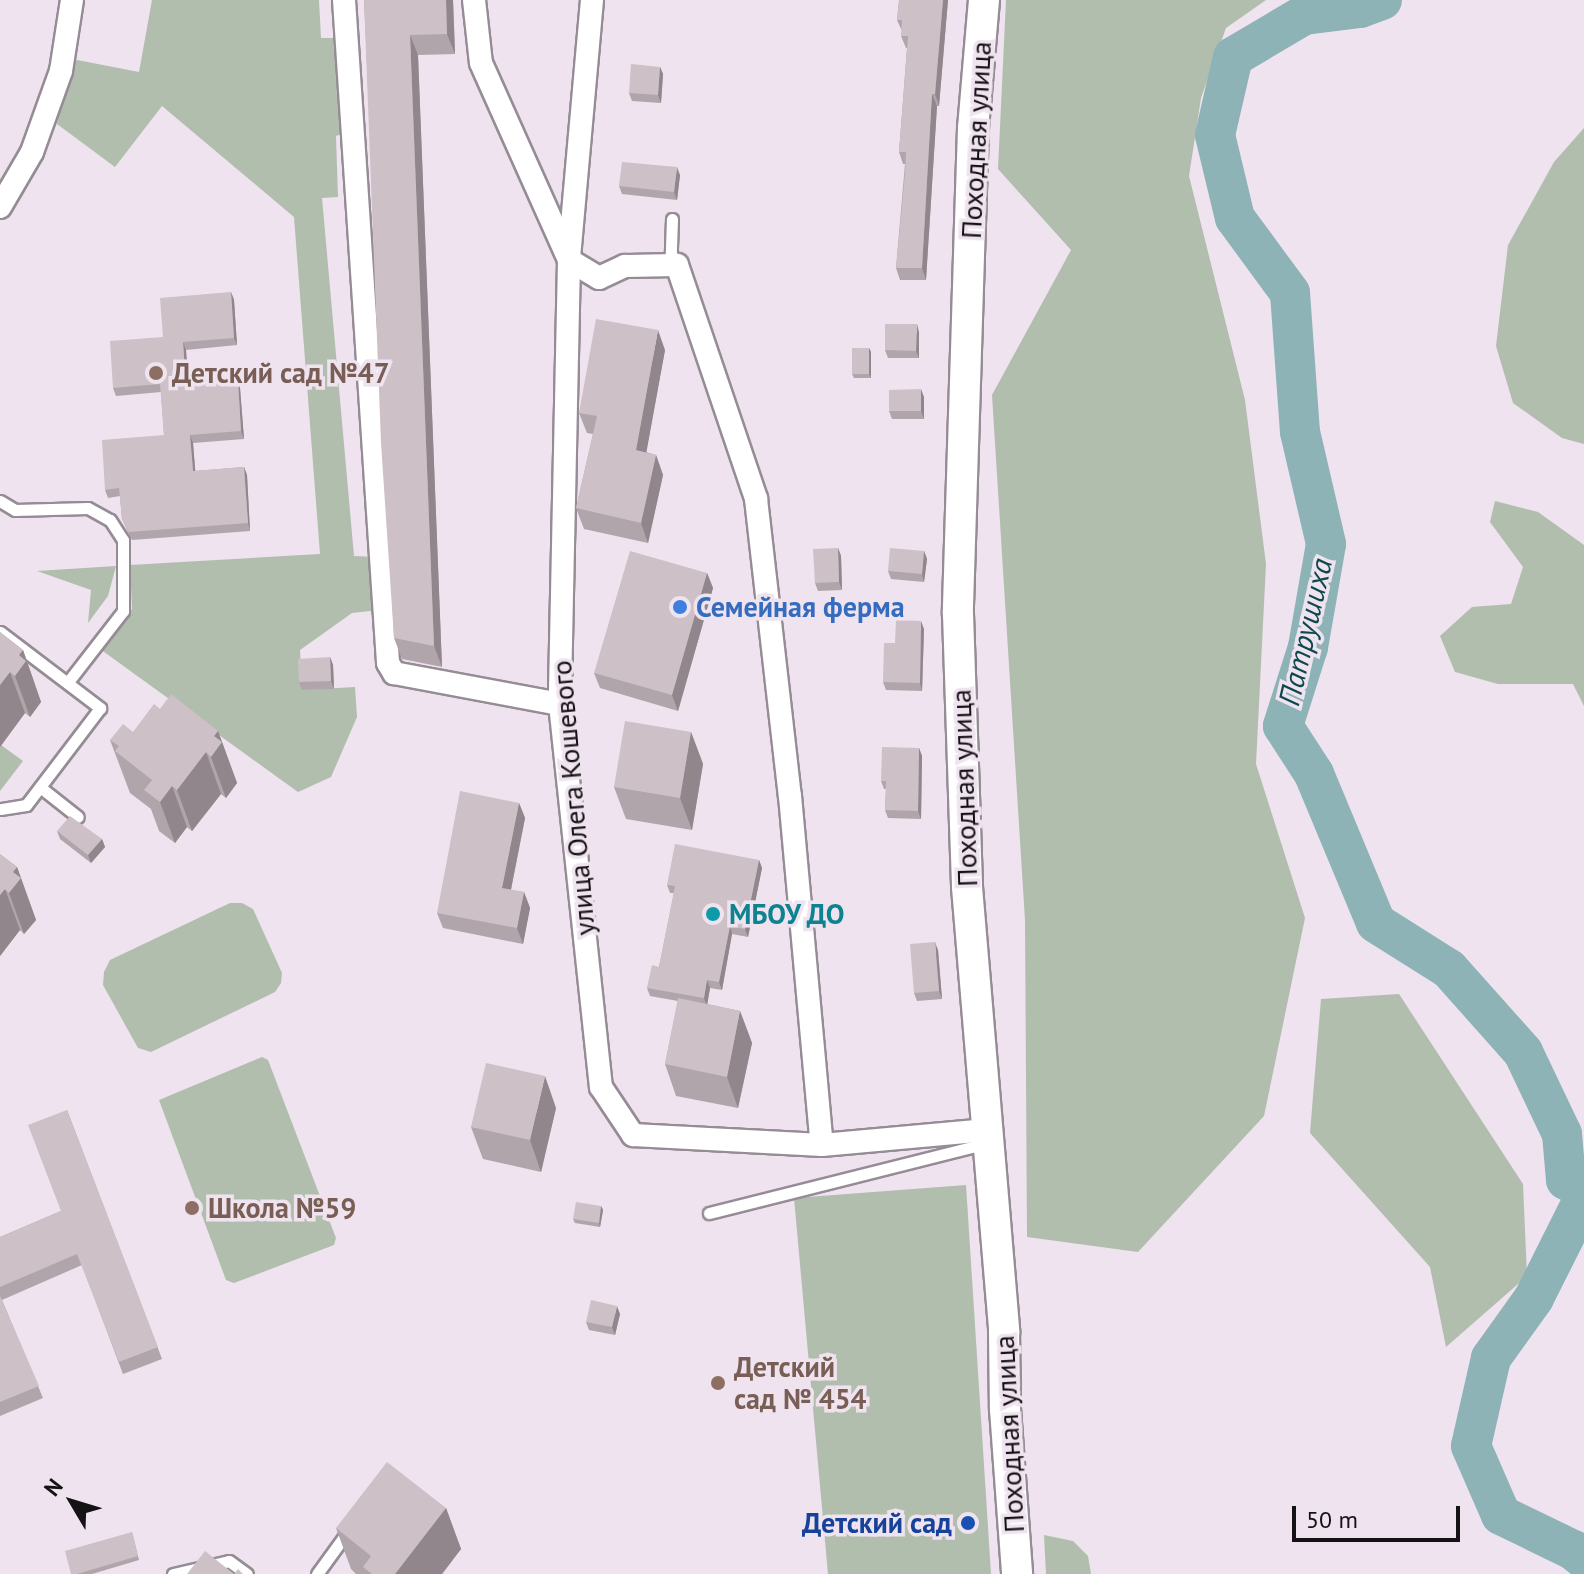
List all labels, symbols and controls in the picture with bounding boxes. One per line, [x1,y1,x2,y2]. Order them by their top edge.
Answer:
street label: Походная улица [954,40,998,240]
place label: Детский сад №47 [172,356,390,390]
marker: Детский сад №47 [147,364,165,382]
water label: Патрушиха [1271,555,1339,709]
place label: Семейная ферма [696,590,905,624]
marker: Семейная ферма [671,598,689,616]
street label: улица Олега Кошевого [544,659,602,937]
street label: Походная улица [944,689,984,887]
place label: МБОУ ДО [729,897,846,931]
marker: МБОУ ДО [704,905,722,923]
place label: Школа №59 [208,1191,356,1225]
marker: Школа №59 [183,1199,201,1217]
street label: Походная улица [987,1334,1031,1534]
place label: Детский сад № 454 [734,1350,866,1416]
marker: Детский сад № 454 [709,1374,727,1392]
north arrow [32,1462,112,1542]
text: N [38,1473,69,1502]
scale bar [1296,1490,1464,1540]
text: 50 m [1306,1504,1358,1535]
place label: Детский сад [802,1506,952,1540]
marker: Детский сад [959,1514,977,1532]

